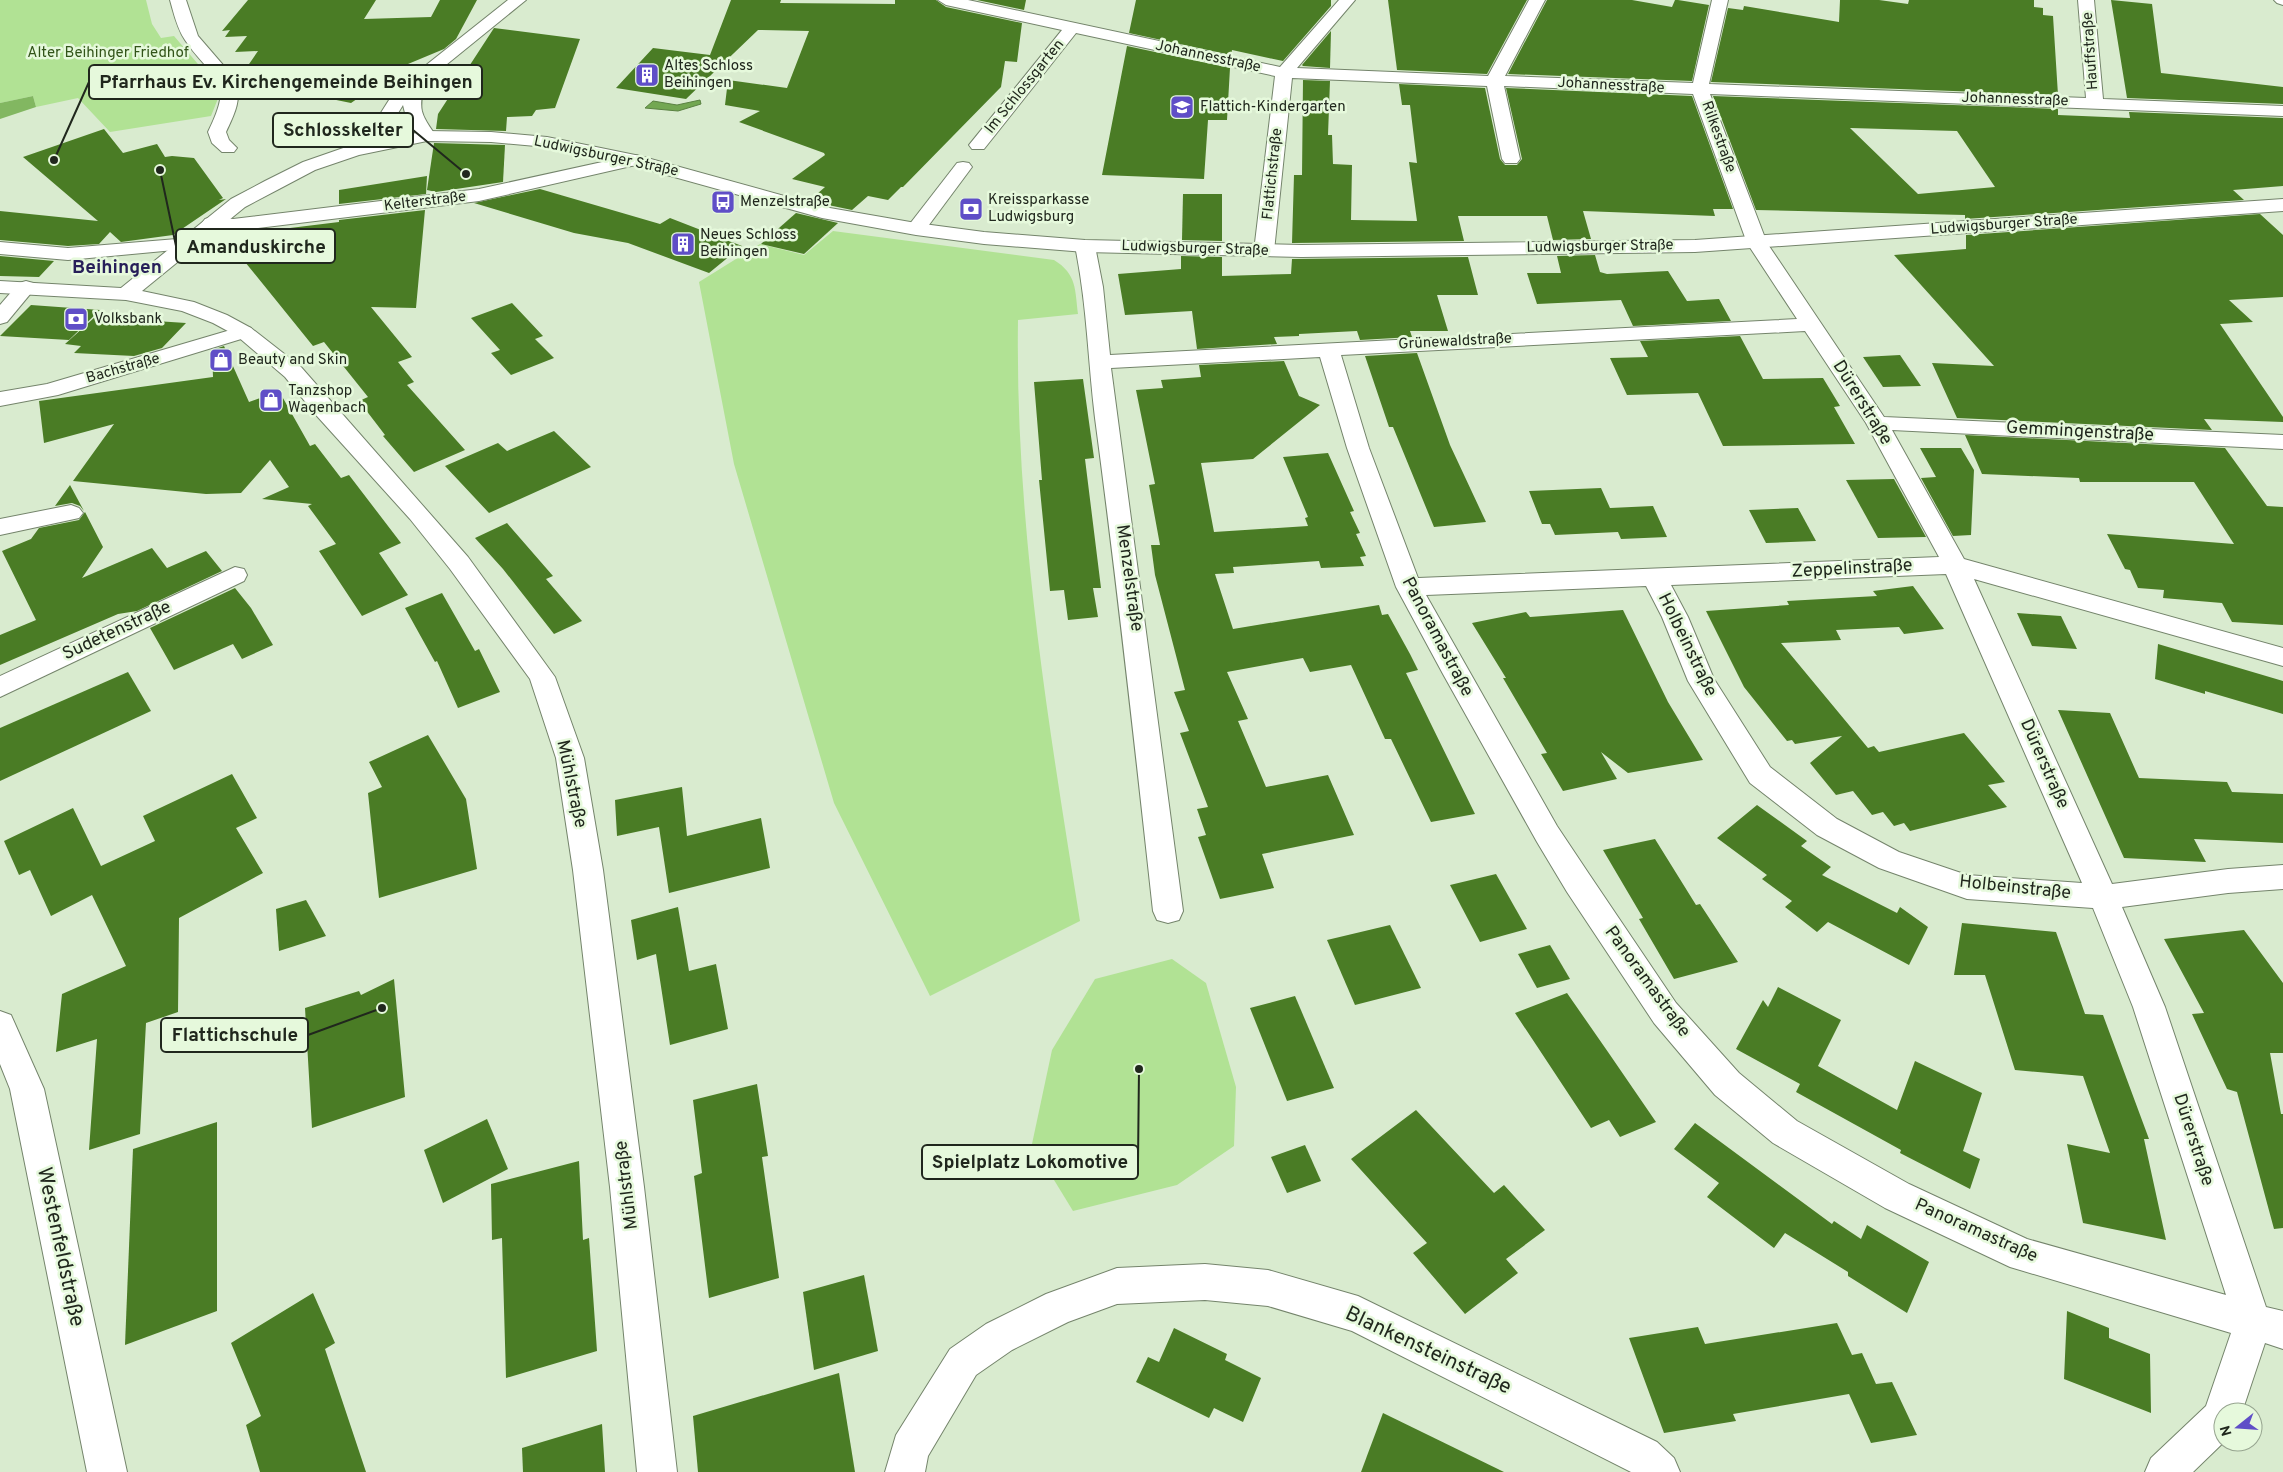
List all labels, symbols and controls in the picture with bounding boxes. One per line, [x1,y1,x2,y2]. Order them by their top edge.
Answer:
street label: Hauffstraße [2079,11,2103,91]
street label: Im Schlossgarten [981,36,1069,138]
street label: Johannesstraße [1154,37,1262,77]
park label: Alter Beihinger Friedhof [27,44,189,63]
place label: Altes Schloss Beihingen [664,57,753,93]
building icon: Altes Schloss Beihingen [634,62,660,88]
callout: Pfarrhaus Ev. Kirchengemeinde Beihingen [89,65,482,99]
text: Pfarrhaus Ev. Kirchengemeinde Beihingen [99,71,473,95]
street label: Johannesstraße [1557,74,1665,98]
street label: Johannesstraße [1961,89,2069,111]
school or university icon: Flattich-Kindergarten [1169,94,1195,120]
place label: Flattich-Kindergarten [1200,98,1346,117]
street label: Rilkestraße [1696,99,1740,175]
callout: Schlosskelter [273,113,413,147]
text: Schlosskelter [283,119,403,143]
street label: Flattichstraße [1259,127,1287,221]
street label: Ludwigsburger Straße [532,132,680,182]
street label: Kelterstraße [383,188,467,216]
bus stop icon: Menzelstraße [710,189,736,215]
place label: Kreissparkasse Ludwigsburg [988,191,1089,227]
place label: Menzelstraße [740,193,830,212]
bank icon: Kreissparkasse Ludwigsburg [958,196,984,222]
street label: Ludwigsburger Straße [1930,210,2078,240]
place label: Neues Schloss Beihingen [700,226,796,262]
callout: Amanduskirche [176,229,335,263]
building icon: Neues Schloss Beihingen [670,231,696,257]
text: Amanduskirche [186,236,326,260]
street label: Ludwigsburger Straße [1526,236,1674,258]
street label: Ludwigsburger Straße [1121,237,1269,261]
district label: Beihingen [72,256,162,280]
bank icon: Volksbank [63,306,89,332]
place label: Volksbank [94,310,163,329]
street label: Grünewaldstraße [1398,330,1512,354]
shop icon: Beauty and Skin [208,347,234,373]
street label: Bachstraße [84,349,162,389]
place label: Beauty and Skin [238,351,347,370]
street label: Dürerstraße [1827,356,1897,450]
place label: Tanzshop Wagenbach [288,382,366,418]
shop icon: Tanzshop Wagenbach [258,387,284,413]
street label: Gemmingenstraße [2005,417,2155,447]
street label: Menzelstraße [1110,523,1148,633]
street label: Zeppelinstraße [1791,554,1913,584]
street label: Panoramastraße [1396,573,1478,701]
street label: Holbeinstraße [1652,589,1722,701]
street label: Sudetenstraße [59,596,175,666]
street label: Dürerstraße [2014,716,2074,812]
street label: Mühlstraße [550,738,592,830]
street label: Holbeinstraße [1958,871,2072,905]
street label: Panoramastraße [1599,922,1695,1042]
callout: Flattichschule [161,1018,308,1052]
text: Flattichschule [172,1024,298,1048]
street label: Dürerstraße [2167,1091,2219,1189]
street label: Mühlstraße [610,1139,644,1231]
callout: Spielplatz Lokomotive [922,1145,1138,1179]
text: Spielplatz Lokomotive [932,1151,1128,1175]
street label: Westenfeldstraße [30,1165,90,1329]
street label: Panoramastraße [1911,1194,2041,1268]
street label: Blankensteinstraße [1340,1301,1516,1401]
north arrow [2213,1402,2263,1452]
text: N [2217,1423,2237,1438]

